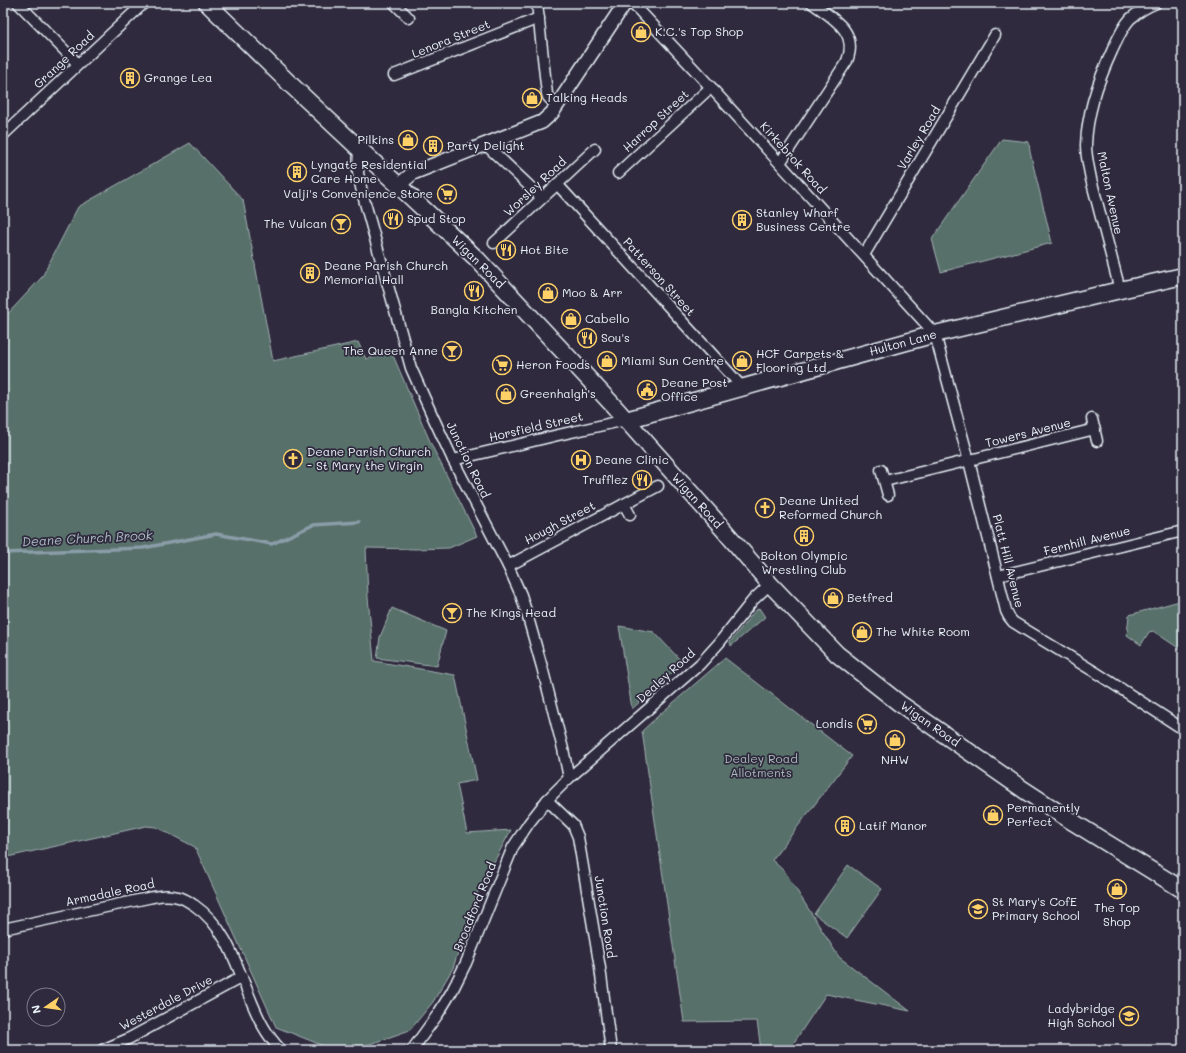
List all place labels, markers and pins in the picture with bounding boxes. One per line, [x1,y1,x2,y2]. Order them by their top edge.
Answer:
shop icon: K.C.'s Top Shop [630,21,652,43]
place label: K.C.'s Top Shop [655,23,743,39]
building icon: Grange Lea [119,67,141,89]
place label: Grange Lea [144,69,213,85]
shop icon: Talking Heads [521,87,543,109]
place label: Talking Heads [546,89,628,105]
shop icon: Pilkins [397,129,419,151]
place label: Pilkins [357,131,394,147]
building icon: Party Delight [422,135,444,157]
place label: Party Delight [447,137,525,153]
place label: Lyngate Residential Care Home [311,156,427,186]
building icon: Lyngate Residential Care Home [286,161,308,183]
supermarket icon: Valji's Convenience Store [436,183,458,205]
place label: Valji's Convenience Store [283,185,433,201]
place label: Stanley Wharf Business Centre [756,204,850,234]
restaurant icon: Spud Stop [382,208,404,230]
building icon: Stanley Wharf Business Centre [731,209,753,231]
place label: Spud Stop [407,210,466,226]
bar icon: The Vulcan [330,213,352,235]
place label: The Vulcan [264,215,327,231]
restaurant icon: Hot Bite [495,239,517,261]
place label: Hot Bite [520,241,569,257]
place label: Deane Parish Church Memorial Hall [324,257,448,287]
building icon: Deane Parish Church Memorial Hall [299,262,321,284]
restaurant icon: Bangla Kitchen [463,280,485,302]
shop icon: Moo & Arr [537,282,559,304]
place label: Moo & Arr [562,284,623,300]
place label: Bangla Kitchen [430,301,518,317]
shop icon: Cabello [560,308,582,330]
place label: Cabello [585,310,629,326]
restaurant icon: Sou's [576,327,598,349]
place label: Sou's [601,329,630,345]
bar icon: The Queen Anne [441,340,463,362]
place label: The Queen Anne [343,342,438,358]
place label: HCF Carpets & Flooring Ltd [756,345,844,375]
shop icon: Miami Sun Centre [596,350,618,372]
shop icon: HCF Carpets & Flooring Ltd [731,350,753,372]
place label: Miami Sun Centre [621,352,724,368]
supermarket icon: Heron Foods [491,354,513,376]
place label: Heron Foods [516,356,590,372]
place label: Deane Post Office [661,374,728,404]
public building icon: Deane Post Office [636,379,658,401]
shop icon: Greenhalgh's [495,383,517,405]
place label: Greenhalgh's [520,385,596,401]
place label: Deane Parish Church - St Mary the Virgin [307,443,431,473]
church icon: Deane Parish Church - St Mary the Virgin [282,448,304,470]
hospital icon: Deane Clinic [570,449,592,471]
place label: Deane Clinic [595,451,669,467]
restaurant icon: Trufflez [631,469,653,491]
place label: Trufflez [582,471,628,487]
place label: Deane United Reformed Church [779,492,882,522]
church icon: Deane United Reformed Church [754,497,776,519]
building icon: Bolton Olympic Wrestling Club [793,525,815,547]
place label: Bolton Olympic Wrestling Club [761,547,847,577]
shop icon: Betfred [822,587,844,609]
place label: Betfred [847,589,893,605]
bar icon: The Kings Head [441,602,463,624]
place label: The Kings Head [466,604,556,620]
shop icon: The White Room [851,621,873,643]
place label: The White Room [876,623,970,639]
supermarket icon: Londis [856,713,878,735]
place label: Londis [816,715,853,731]
shop icon: NHW [884,729,906,751]
place label: NHW [881,751,909,767]
place label: Permanently Perfect [1007,799,1080,829]
shop icon: Permanently Perfect [982,804,1004,826]
building icon: Latif Manor [834,815,856,837]
place label: Latif Manor [859,817,927,833]
shop icon: The Top Shop [1106,878,1128,900]
place label: St Mary's CofE Primary School [992,893,1080,923]
school or university icon: St Mary's CofE Primary School [967,898,989,920]
place label: The Top Shop [1094,899,1140,929]
place label: Ladybridge High School [1047,1000,1115,1030]
school or university icon: Ladybridge High School [1118,1005,1140,1027]

